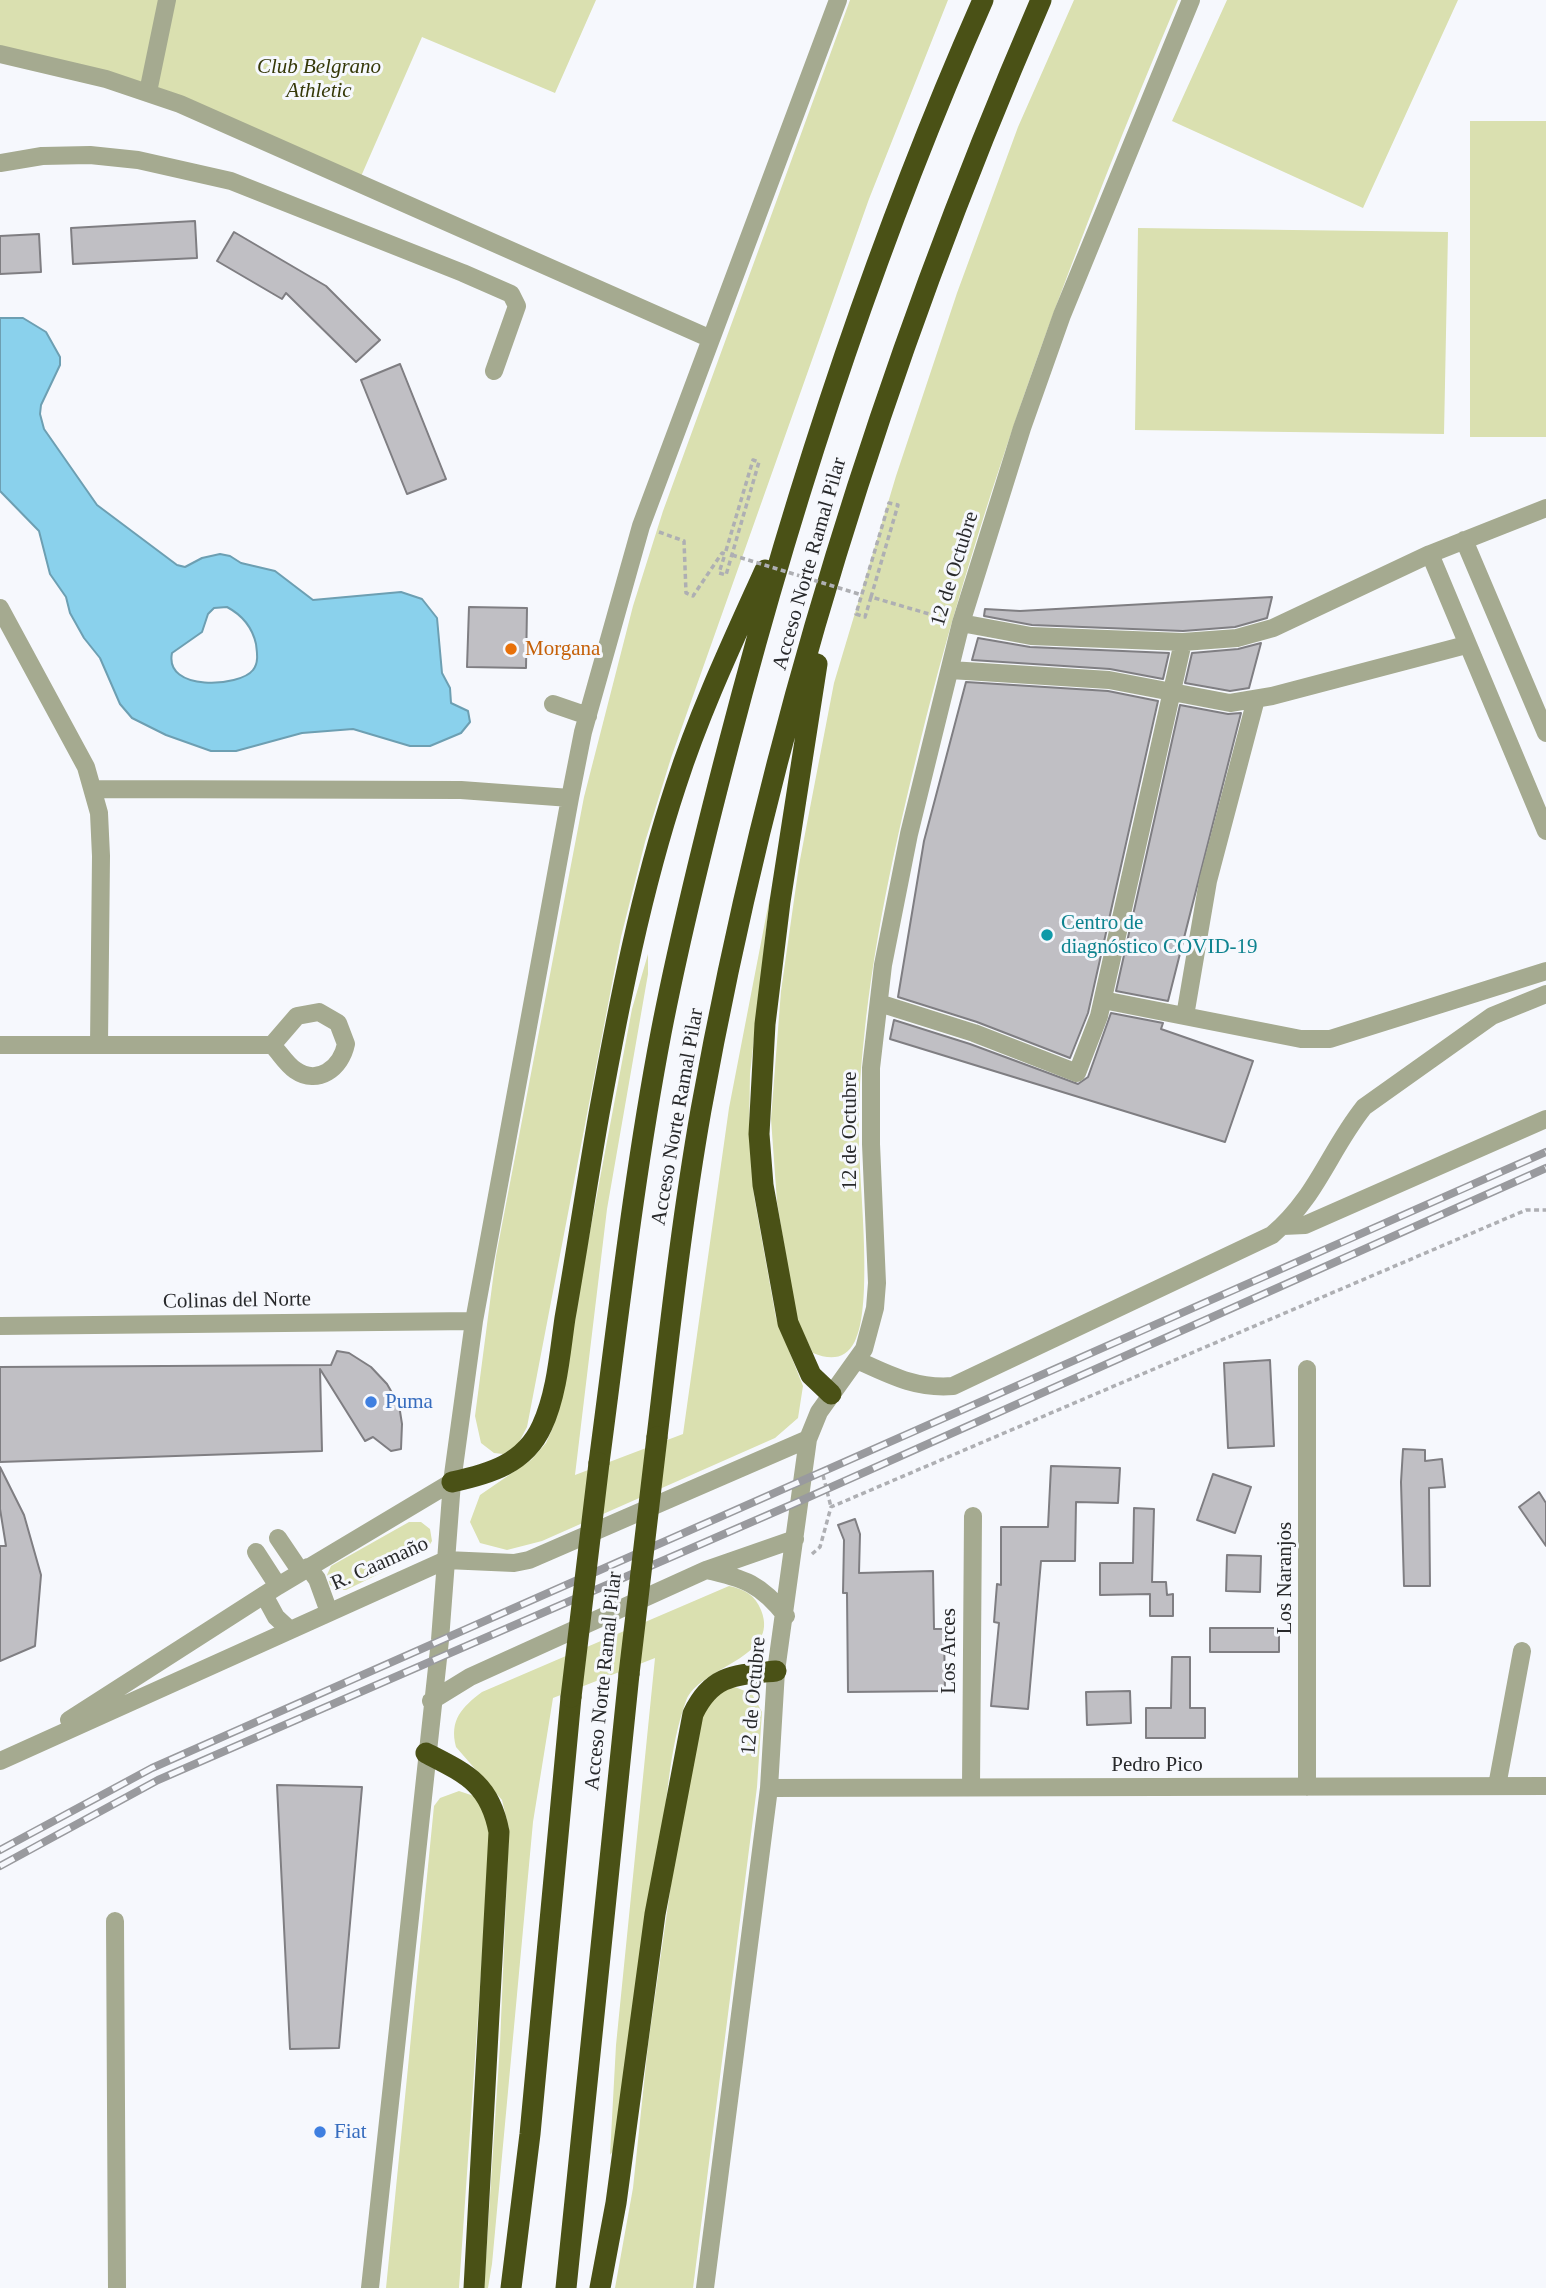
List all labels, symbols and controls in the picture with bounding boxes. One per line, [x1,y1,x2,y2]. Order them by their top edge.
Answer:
park label: Club Belgrano Athletic [257,54,381,104]
street label: Acceso Norte Ramal Pilar [768,455,852,673]
street label: 12 de Octubre [926,508,984,630]
place label: Morgana [525,636,600,662]
marker: Morgana [503,641,519,657]
place label: Centro de diagnóstico COVID-19 [1061,910,1258,960]
marker: Centro de diagnóstico COVID-19 [1039,927,1055,943]
street label: Acceso Norte Ramal Pilar [647,1007,709,1227]
street label: 12 de Octubre [837,1072,863,1190]
street label: Colinas del Norte [163,1287,311,1315]
place label: Puma [385,1389,433,1415]
marker: Puma [363,1394,379,1410]
street label: Los Naranjos [1272,1522,1298,1634]
street label: R. Caamaño [327,1531,433,1597]
street label: Acceso Norte Ramal Pilar [580,1570,628,1792]
street label: Los Arces [936,1608,962,1694]
street label: 12 de Octubre [736,1636,772,1756]
street label: Pedro Pico [1111,1752,1203,1778]
place label: Fiat [334,2119,367,2145]
marker: Fiat [312,2124,328,2140]

